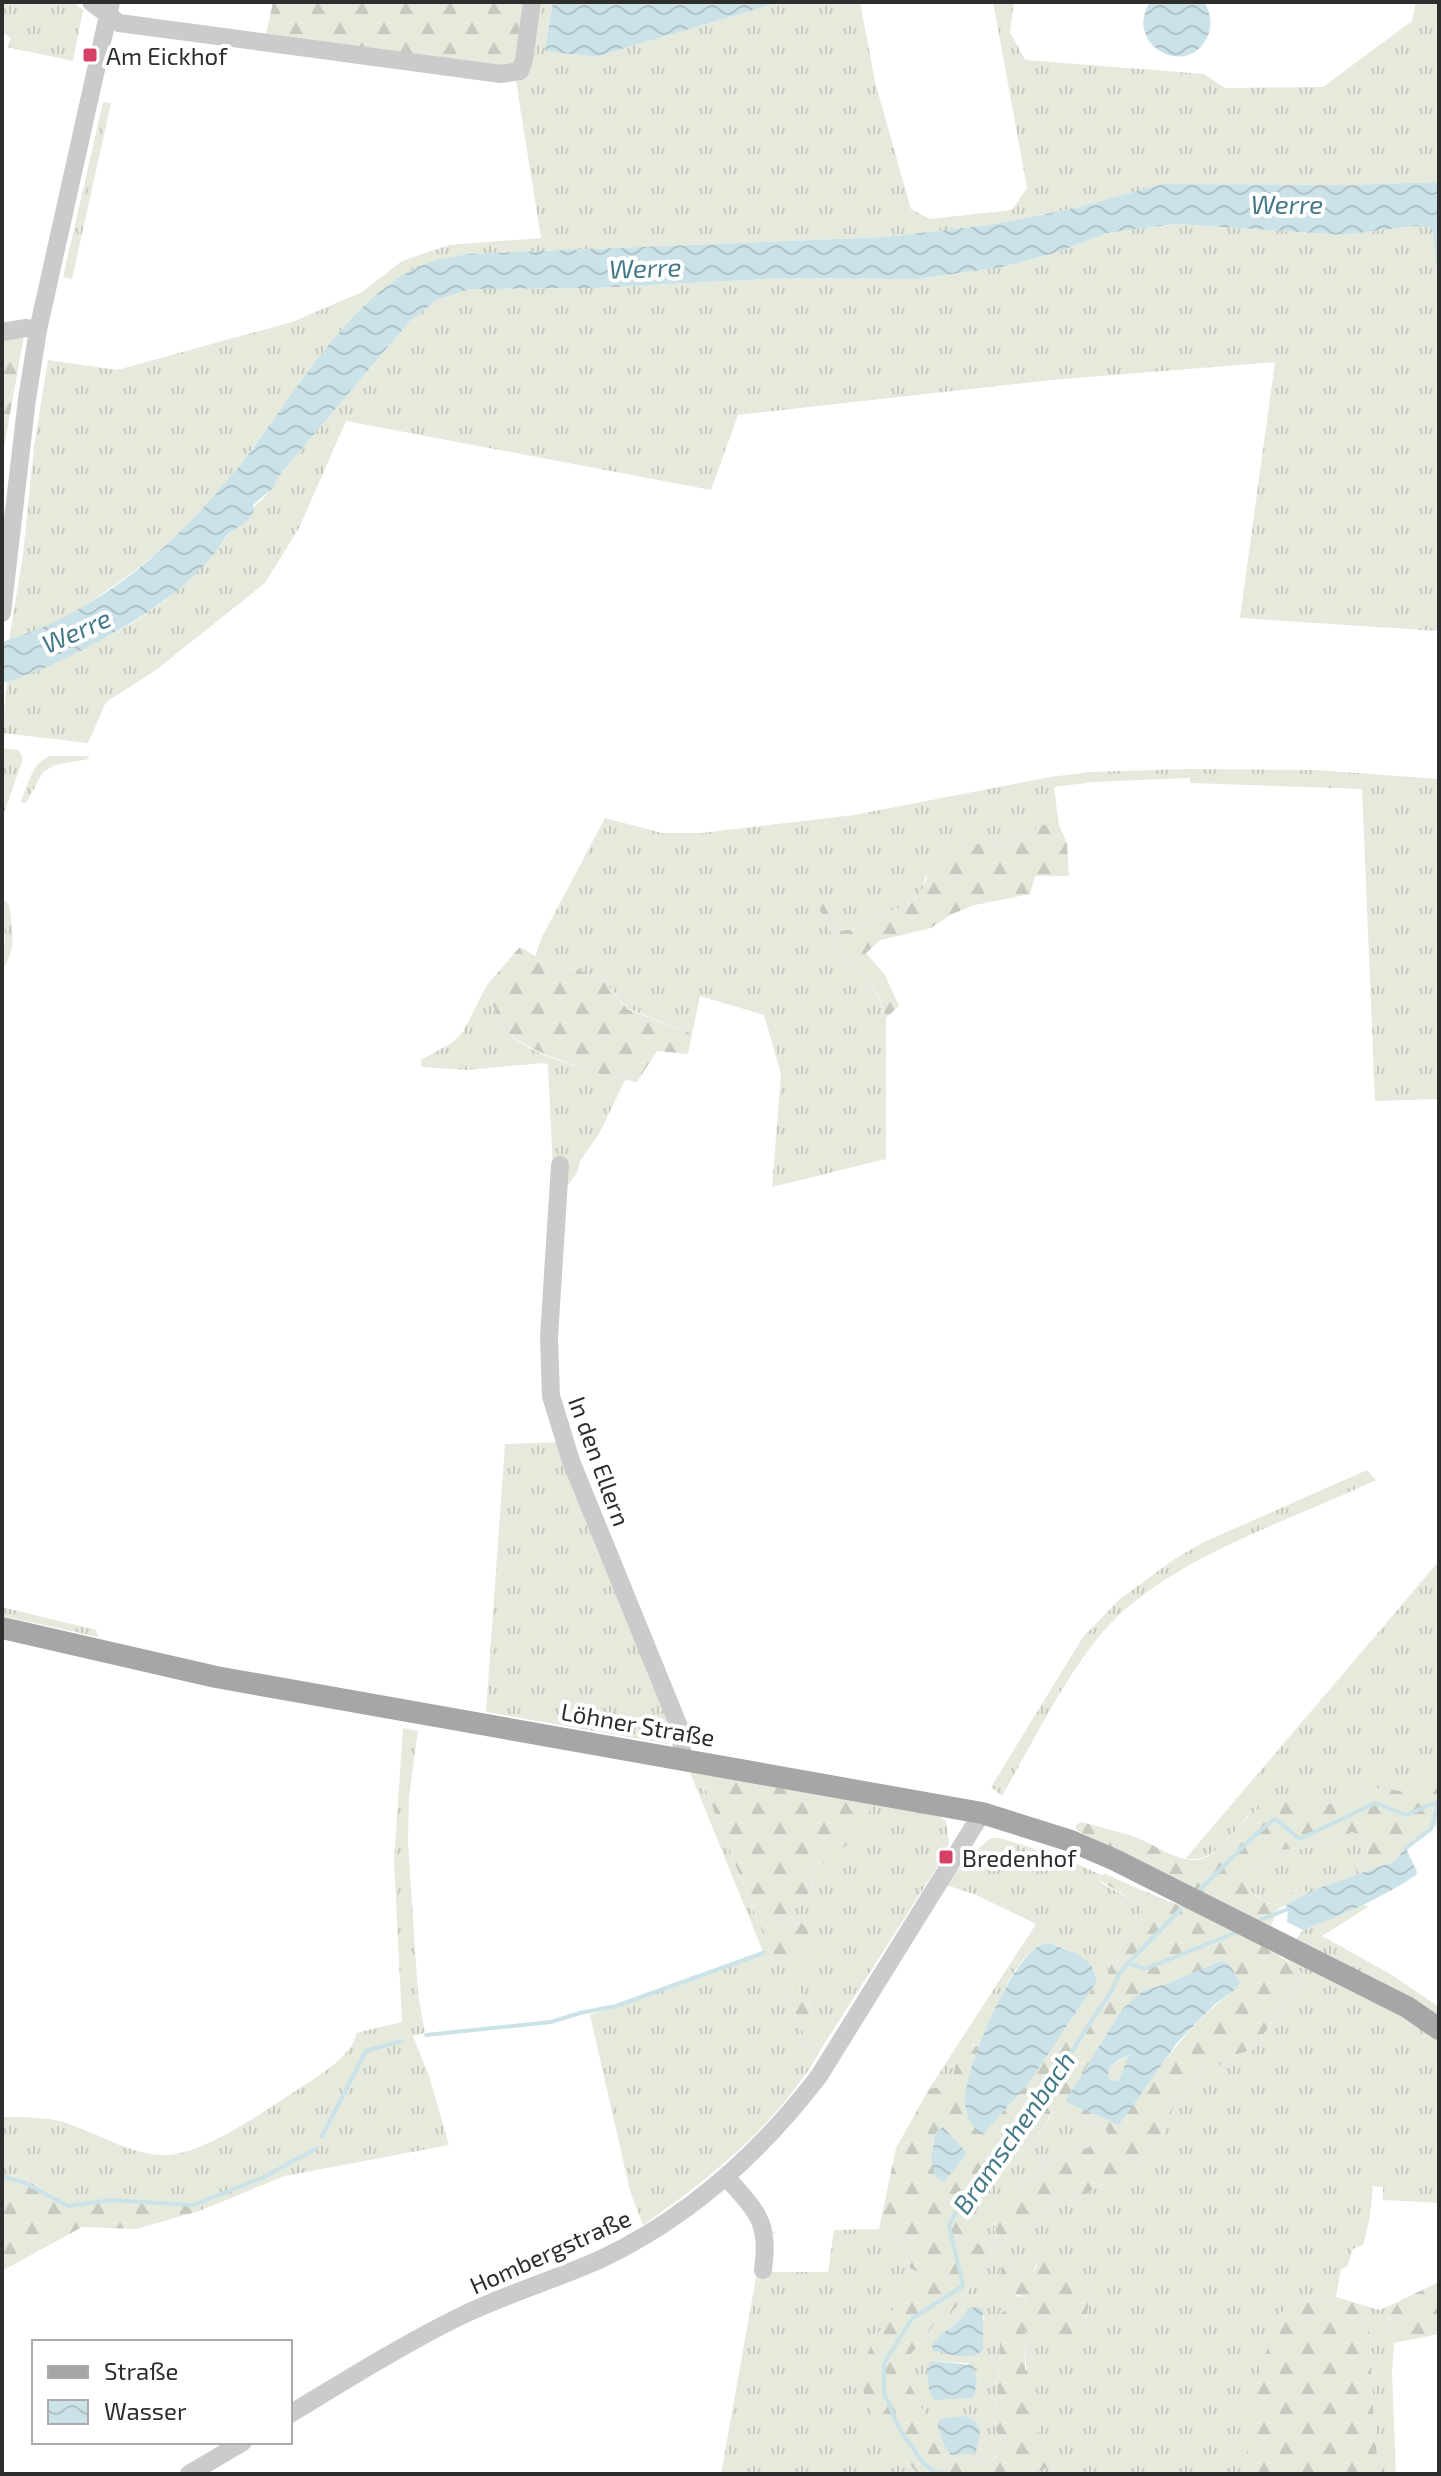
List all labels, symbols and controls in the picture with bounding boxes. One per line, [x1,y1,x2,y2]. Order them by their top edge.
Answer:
place label: Am Eickhof [106,41,228,70]
marker: Am Eickhof [81,46,99,64]
water label: Werre [1251,188,1323,219]
water label: Werre [608,250,682,284]
water label: Werre [37,601,115,659]
street label: In den Ellern [563,1392,637,1530]
street label: Löhner Straße [559,1696,717,1752]
place label: Bredenhof [962,1843,1077,1872]
marker: Bredenhof [937,1848,955,1866]
water label: Bramschenbach [946,2045,1080,2219]
street label: Hombergstraße [465,2202,635,2300]
legend [32,2340,292,2444]
text: Straße [104,2356,178,2385]
text: Wasser [104,2396,187,2425]

